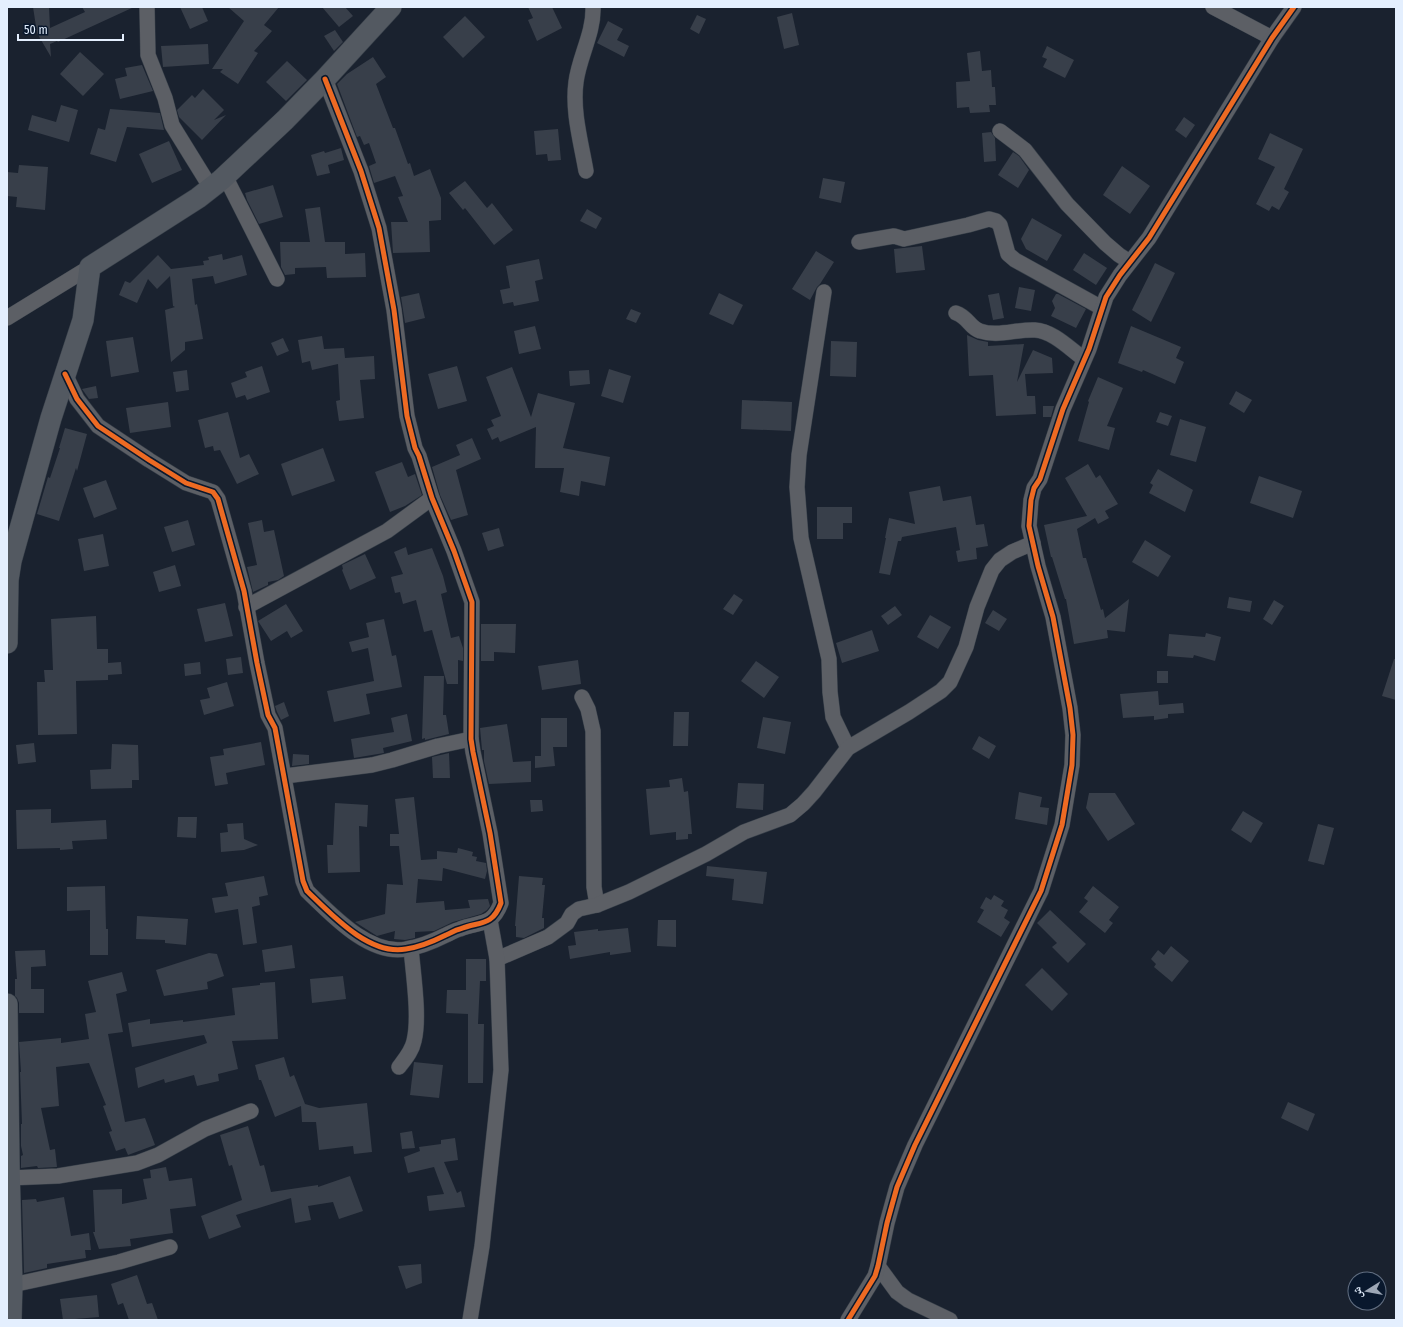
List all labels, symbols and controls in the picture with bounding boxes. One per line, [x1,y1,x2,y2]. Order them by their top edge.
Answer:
scale bar [18,16,123,42]
text: 50 m [24,23,48,37]
north arrow [1347,1271,1387,1311]
text: ش [1350,1285,1366,1300]

